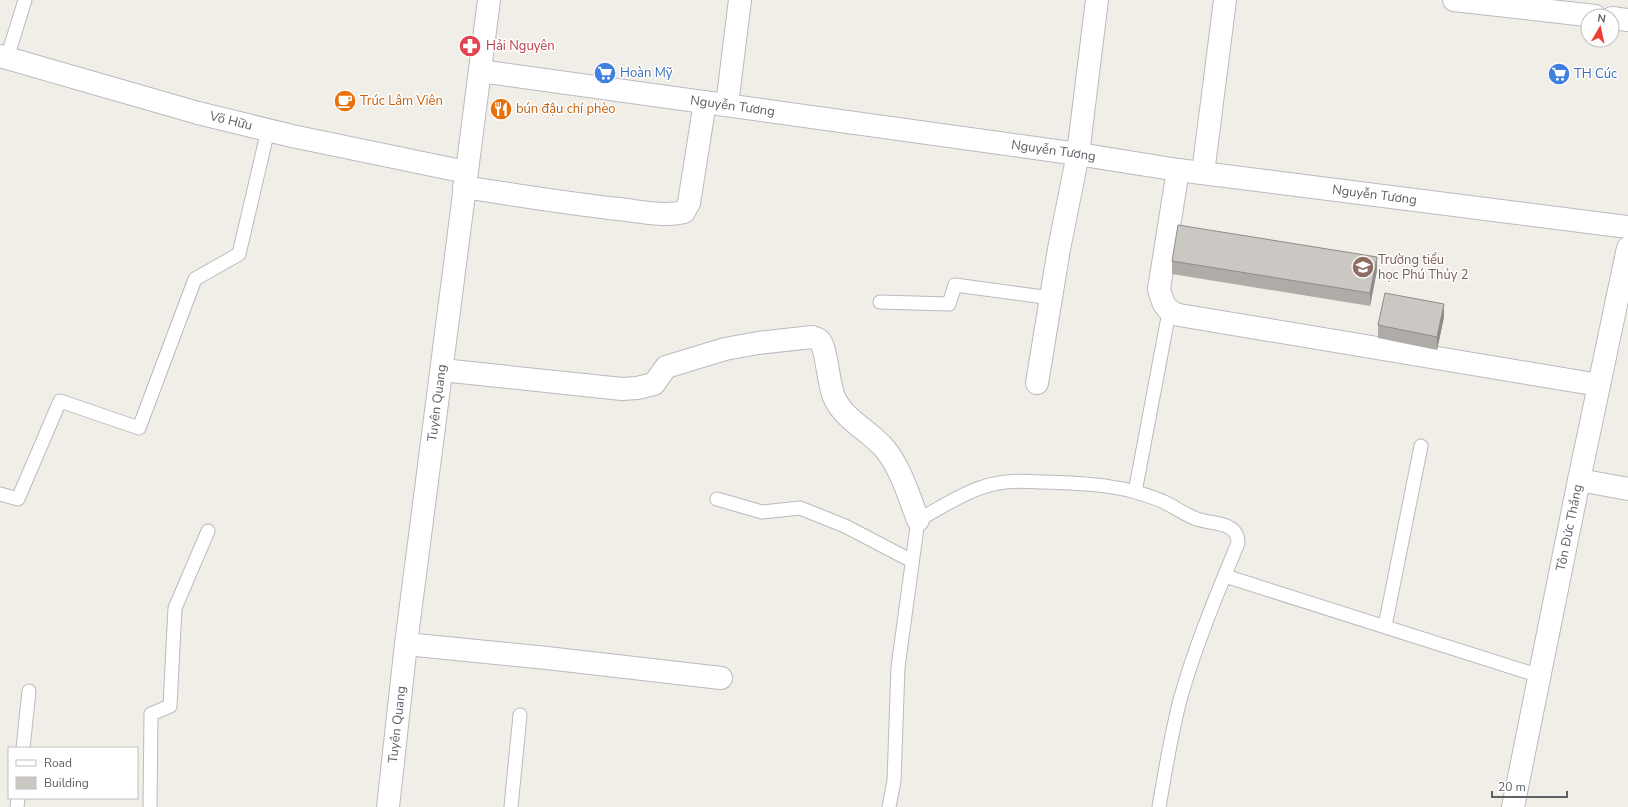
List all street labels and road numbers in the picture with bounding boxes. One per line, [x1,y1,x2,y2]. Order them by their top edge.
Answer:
street label: Nguyễn Tương [689,91,776,121]
street label: Võ Hữu [207,107,254,135]
street label: Nguyễn Tương [1010,136,1097,166]
street label: Nguyễn Tương [1331,181,1418,209]
street label: Tuyên Quang [423,363,451,443]
street label: Tôn Đức Thắng [1552,483,1587,573]
street label: Tuyên Quang [384,685,410,764]

